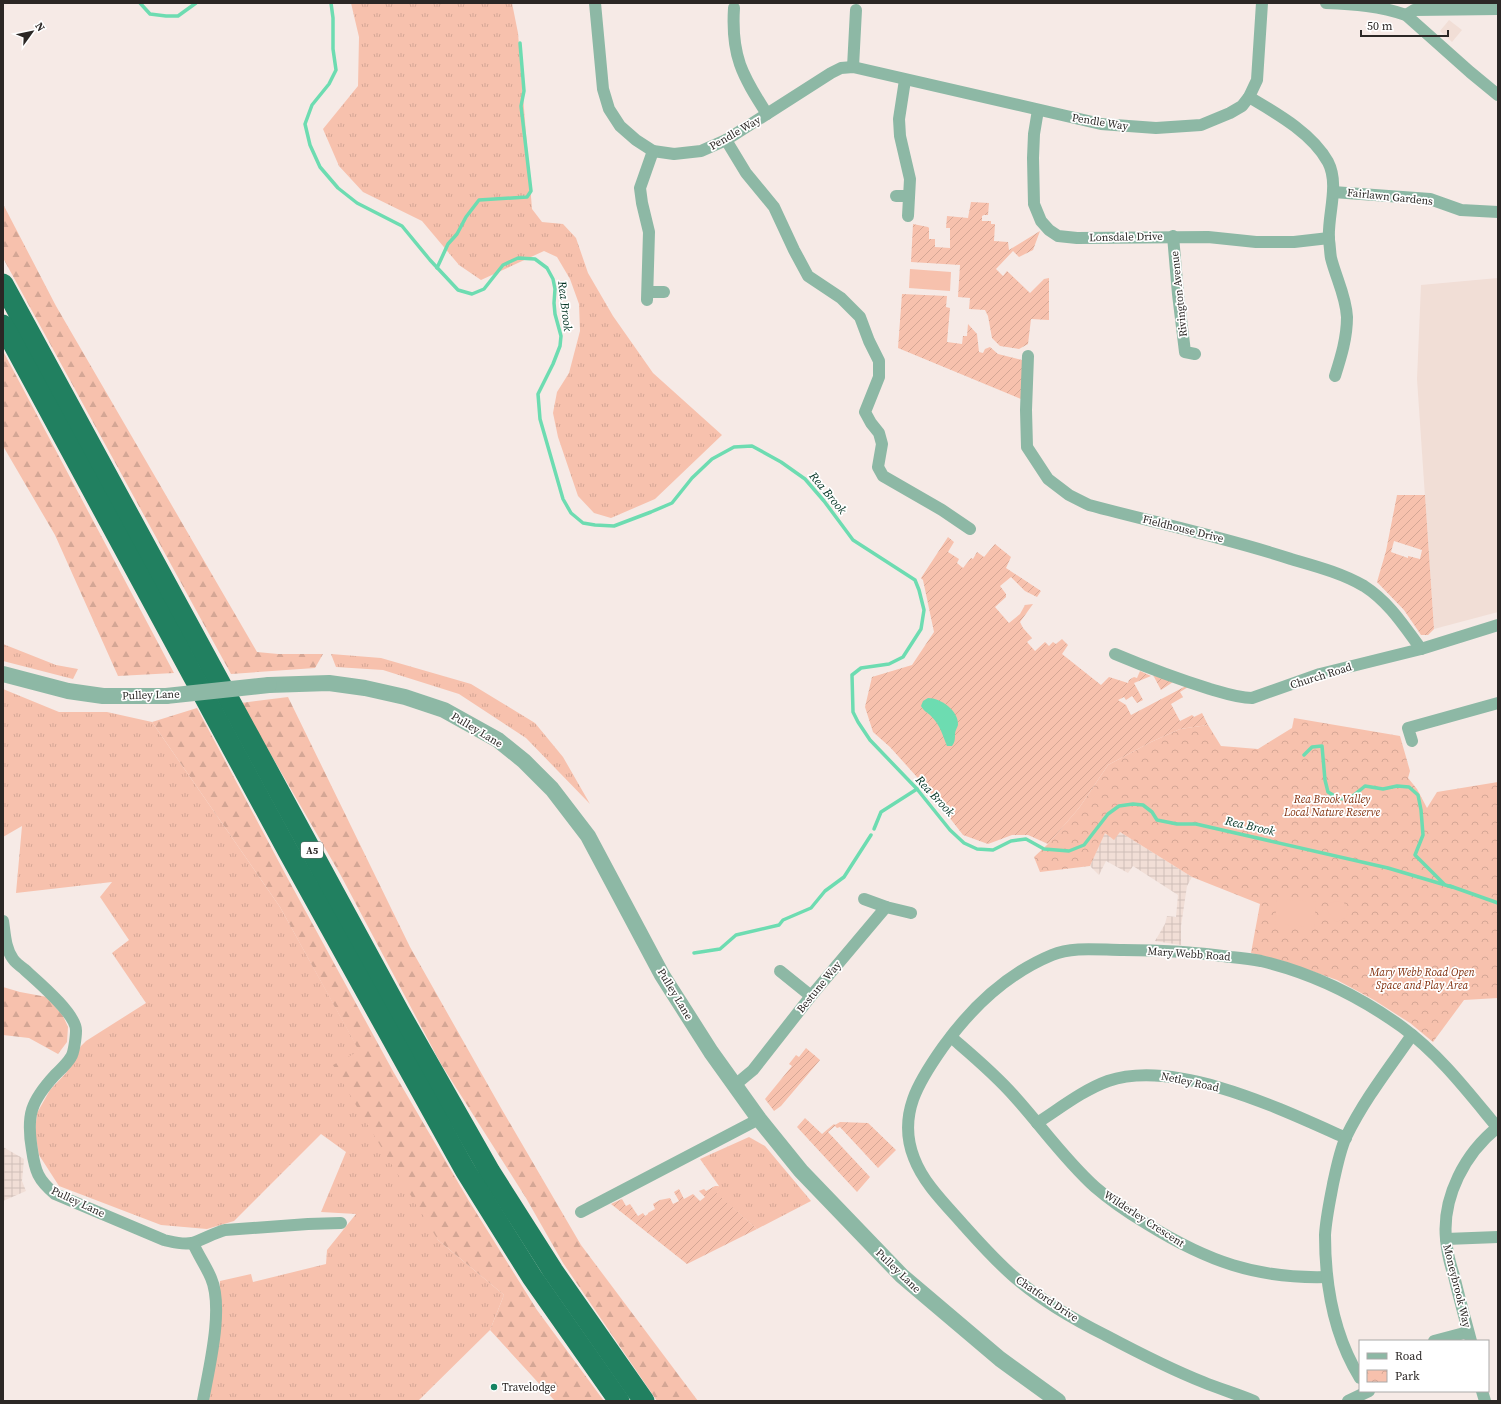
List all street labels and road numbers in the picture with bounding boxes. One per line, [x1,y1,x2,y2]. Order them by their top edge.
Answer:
street label: Pendle Way [1071,110,1130,134]
street label: Pendle Way [707,112,764,154]
street label: Fairlawn Gardens [1346,185,1434,209]
street label: Lonsdale Drive [1089,229,1163,245]
street label: Rivington Avenue [1167,250,1191,338]
street label: Fieldhouse Drive [1141,512,1225,546]
street label: Church Road [1288,659,1354,693]
street label: Pulley Lane [122,686,180,703]
street label: Pulley Lane [448,709,506,751]
road number: A5 [301,842,323,858]
street label: Mary Webb Road [1147,944,1232,964]
street label: Bestune Way [793,958,845,1016]
street label: Pulley Lane [654,965,696,1023]
street label: Netley Road [1160,1069,1221,1096]
street label: Pulley Lane [49,1183,108,1221]
street label: Wilderley Crescent [1101,1187,1188,1251]
street label: Moneybrook Way [1439,1243,1475,1330]
street label: Pulley Lane [872,1246,924,1297]
street label: Chatford Drive [1013,1273,1082,1326]

